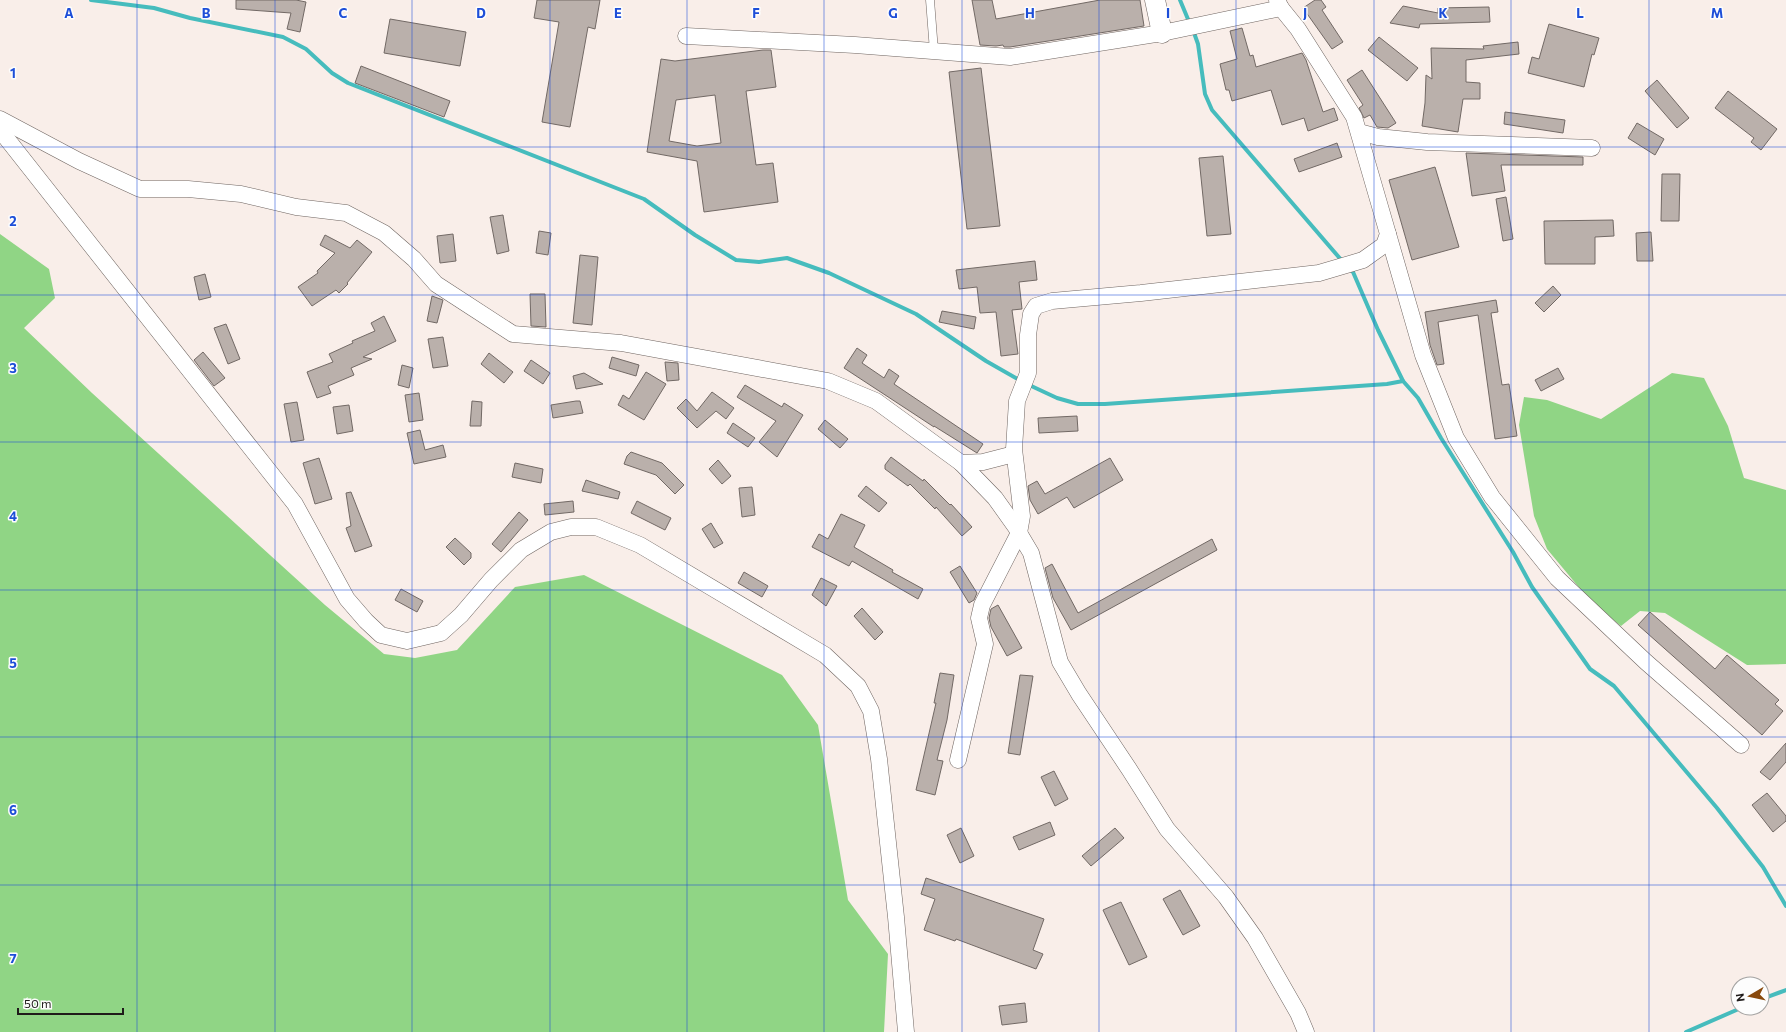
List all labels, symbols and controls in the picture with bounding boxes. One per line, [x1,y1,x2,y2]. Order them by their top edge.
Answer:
text: A [64,5,74,21]
text: B [202,5,211,21]
text: C [339,5,348,21]
text: D [476,5,486,21]
text: E [614,5,622,21]
text: F [752,5,760,21]
text: G [888,5,898,21]
text: H [1025,5,1035,21]
text: I [1166,5,1170,21]
text: J [1303,5,1307,21]
text: K [1438,5,1448,21]
text: L [1576,5,1584,21]
text: M [1711,5,1723,21]
text: 1 [10,65,16,81]
text: 2 [9,213,17,229]
text: 3 [9,360,17,376]
text: 4 [9,508,17,524]
text: 5 [9,655,17,671]
text: 6 [9,802,17,818]
text: 7 [9,950,17,966]
north arrow [1730,976,1770,1016]
scale bar [18,990,123,1016]
text: N [1733,993,1747,1003]
text: 50 m [24,996,52,1010]

